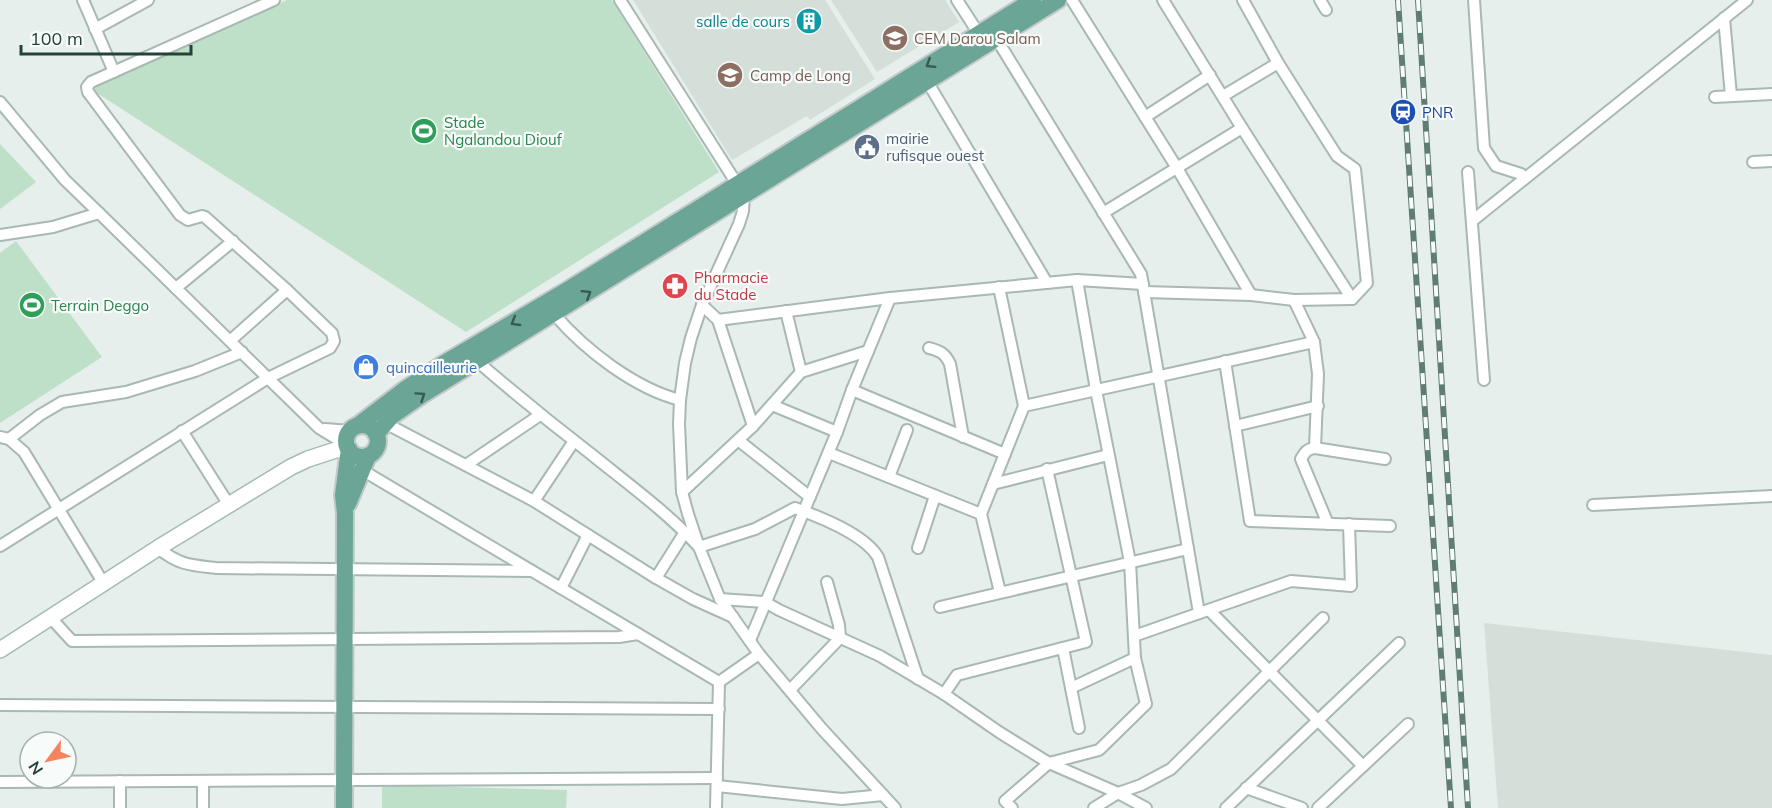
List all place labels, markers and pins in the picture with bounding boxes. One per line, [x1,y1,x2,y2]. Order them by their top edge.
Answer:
building icon: salle de cours [794,6,824,36]
place label: salle de cours [696,12,790,31]
school or university icon: CEM Darou Salam [880,23,910,53]
place label: CEM Darou Salam [914,29,1041,48]
school or university icon: Camp de Long [715,60,745,90]
place label: Camp de Long [750,66,851,85]
station icon: PNR [1388,97,1418,127]
place label: PNR [1422,103,1453,122]
place label: Stade Ngalandou Diouf [444,113,563,149]
sports icon: Stade Ngalandou Diouf [409,116,439,146]
place label: mairie rufisque ouest [886,129,984,165]
public building icon: mairie rufisque ouest [852,132,882,162]
place label: Pharmacie du Stade [694,268,768,304]
pharmacy icon: Pharmacie du Stade [660,271,690,301]
sports icon: Terrain Deggo [17,290,47,320]
place label: Terrain Deggo [51,296,149,315]
shop icon: quincailleurie [351,352,381,382]
place label: quincailleurie [386,358,477,377]

